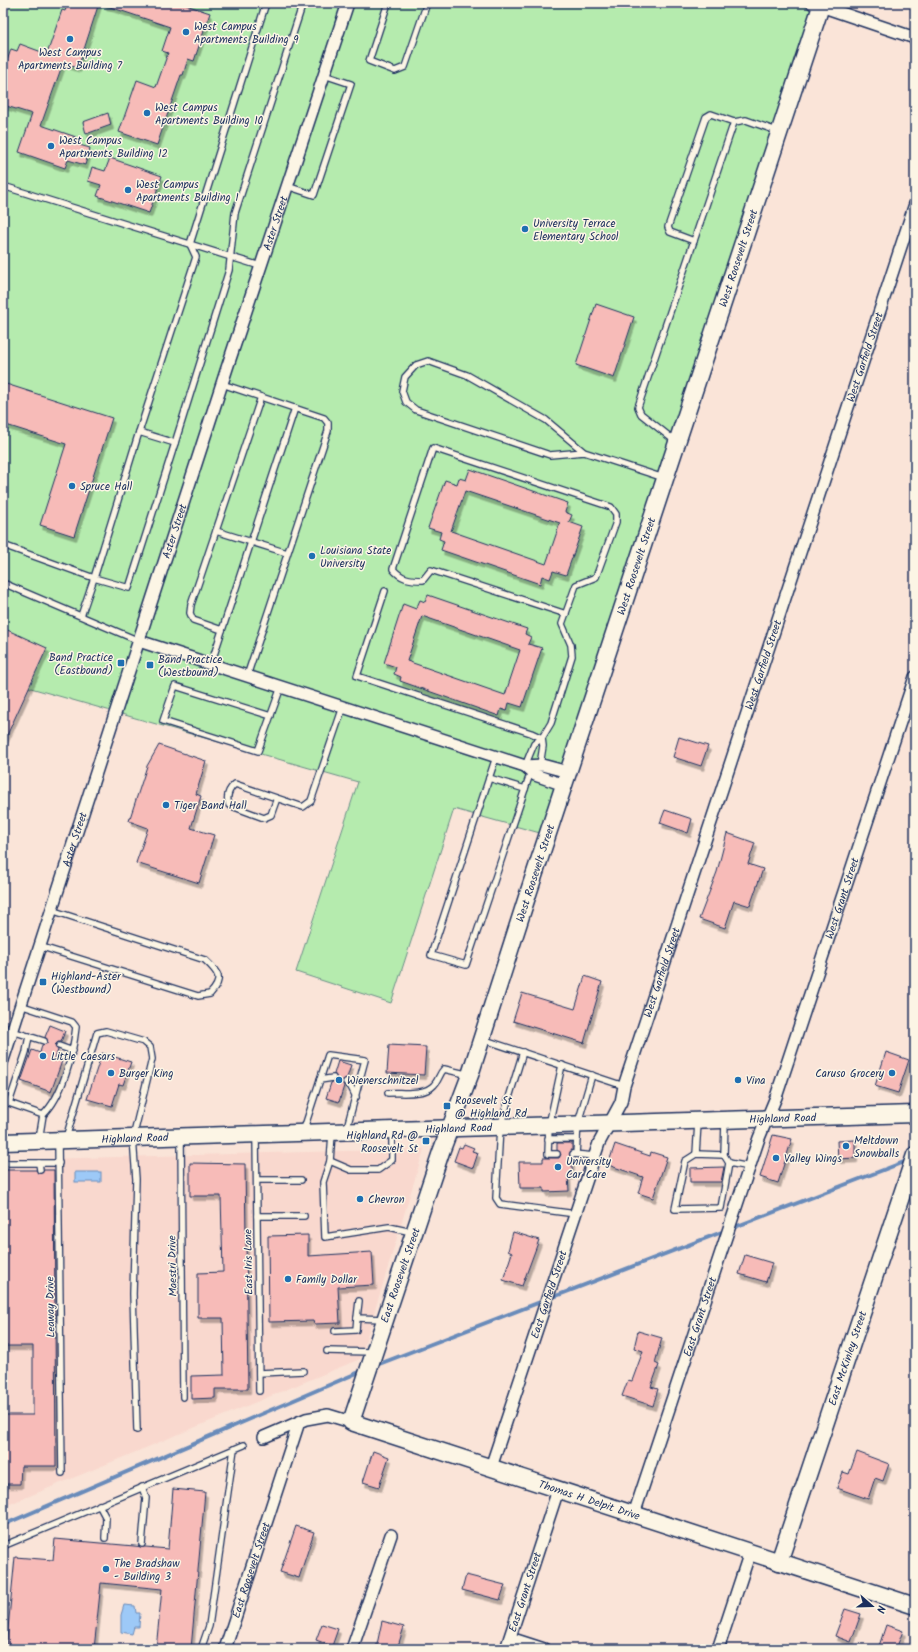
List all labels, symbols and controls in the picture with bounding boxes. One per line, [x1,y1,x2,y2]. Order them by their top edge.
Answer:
place label: West Campus Apartments Building 9 [194,18,299,49]
marker: West Campus Apartments Building 9 [181,27,191,37]
marker: West Campus Apartments Building 7 [65,34,75,44]
place label: West Campus Apartments Building 7 [18,44,123,75]
place label: West Campus Apartments Building 10 [155,99,264,130]
marker: West Campus Apartments Building 10 [142,108,152,118]
place label: West Campus Apartments Building 12 [59,132,168,163]
marker: West Campus Apartments Building 12 [46,141,56,151]
place label: West Campus Apartments Building 1 [136,176,239,207]
marker: West Campus Apartments Building 1 [123,185,133,195]
street label: Aster Street [259,193,294,253]
street label: West Roosevelt Street [715,206,763,309]
place label: University Terrace Elementary School [533,215,619,246]
marker: University Terrace Elementary School [520,224,530,234]
street label: West Garfield Street [842,309,889,405]
place label: Spruce Hall [80,478,133,496]
marker: Spruce Hall [67,481,77,491]
street label: Aster Street [158,501,193,561]
street label: West Roosevelt Street [613,514,661,617]
place label: Louisiana State University [320,542,391,573]
marker: Louisiana State University [307,551,317,561]
street label: West Garfield Street [741,617,787,712]
place label: Band Practice (Eastbound) [49,649,113,680]
place label: Band Practice (Westbound) [158,651,222,682]
marker: Band Practice (Eastbound) [116,658,126,668]
marker: Band Practice (Westbound) [145,660,155,670]
place label: Tiger Band Hall [174,797,247,815]
marker: Tiger Band Hall [161,800,171,810]
street label: Aster Street [58,809,93,869]
street label: West Roosevelt Street [512,821,560,924]
street label: West Grant Street [821,855,865,942]
street label: West Garfield Street [639,925,686,1020]
place label: Highland-Aster (Westbound) [51,968,122,999]
marker: Highland-Aster (Westbound) [38,977,48,987]
place label: Little Caesars [51,1048,115,1066]
marker: Little Caesars [38,1051,48,1061]
place label: Burger King [119,1065,173,1083]
place label: Caruso Grocery [815,1065,885,1083]
marker: Burger King [106,1068,116,1078]
marker: Caruso Grocery [887,1068,897,1078]
place label: Wienerschnitzel [347,1072,419,1090]
place label: Vina [746,1072,766,1090]
marker: Wienerschnitzel [334,1075,344,1085]
marker: Vina [733,1075,743,1085]
place label: Roosevelt St @ Highland Rd [455,1092,527,1123]
marker: Roosevelt St @ Highland Rd [442,1101,452,1111]
street label: Highland Road [749,1109,817,1129]
street label: Highland Road [425,1119,493,1139]
place label: Highland Rd @ Roosevelt St [346,1127,419,1158]
street label: Highland Road [101,1129,169,1149]
place label: Meltdown Snowballs [854,1132,899,1163]
marker: Highland Rd @ Roosevelt St [421,1136,431,1146]
marker: Meltdown Snowballs [841,1141,851,1151]
place label: Valley Wings [784,1150,842,1168]
place label: University Car Care [566,1153,612,1184]
marker: Valley Wings [771,1153,781,1163]
marker: University Car Care [553,1162,563,1172]
place label: Chevron [368,1191,405,1209]
marker: Chevron [355,1194,365,1204]
street label: East Roosevelt Street [376,1225,426,1325]
street label: East Iris Lane [239,1229,259,1295]
street label: Maestri Drive [163,1235,183,1297]
street label: East Garfield Street [526,1248,573,1341]
place label: Family Dollar [296,1271,358,1289]
marker: Family Dollar [283,1274,293,1284]
street label: East Grant Street [679,1274,722,1359]
street label: Leaway Drive [41,1276,61,1338]
street label: East McKinley Street [824,1308,873,1408]
street label: Thomas H Delpit Drive [536,1476,642,1526]
street label: East Roosevelt Street [228,1519,276,1621]
street label: East Grant Street [504,1549,547,1635]
place label: The Bradshaw - Building 3 [114,1555,180,1586]
marker: The Bradshaw - Building 3 [101,1564,111,1574]
north arrow [852,1586,892,1626]
text: N [871,1603,890,1615]

